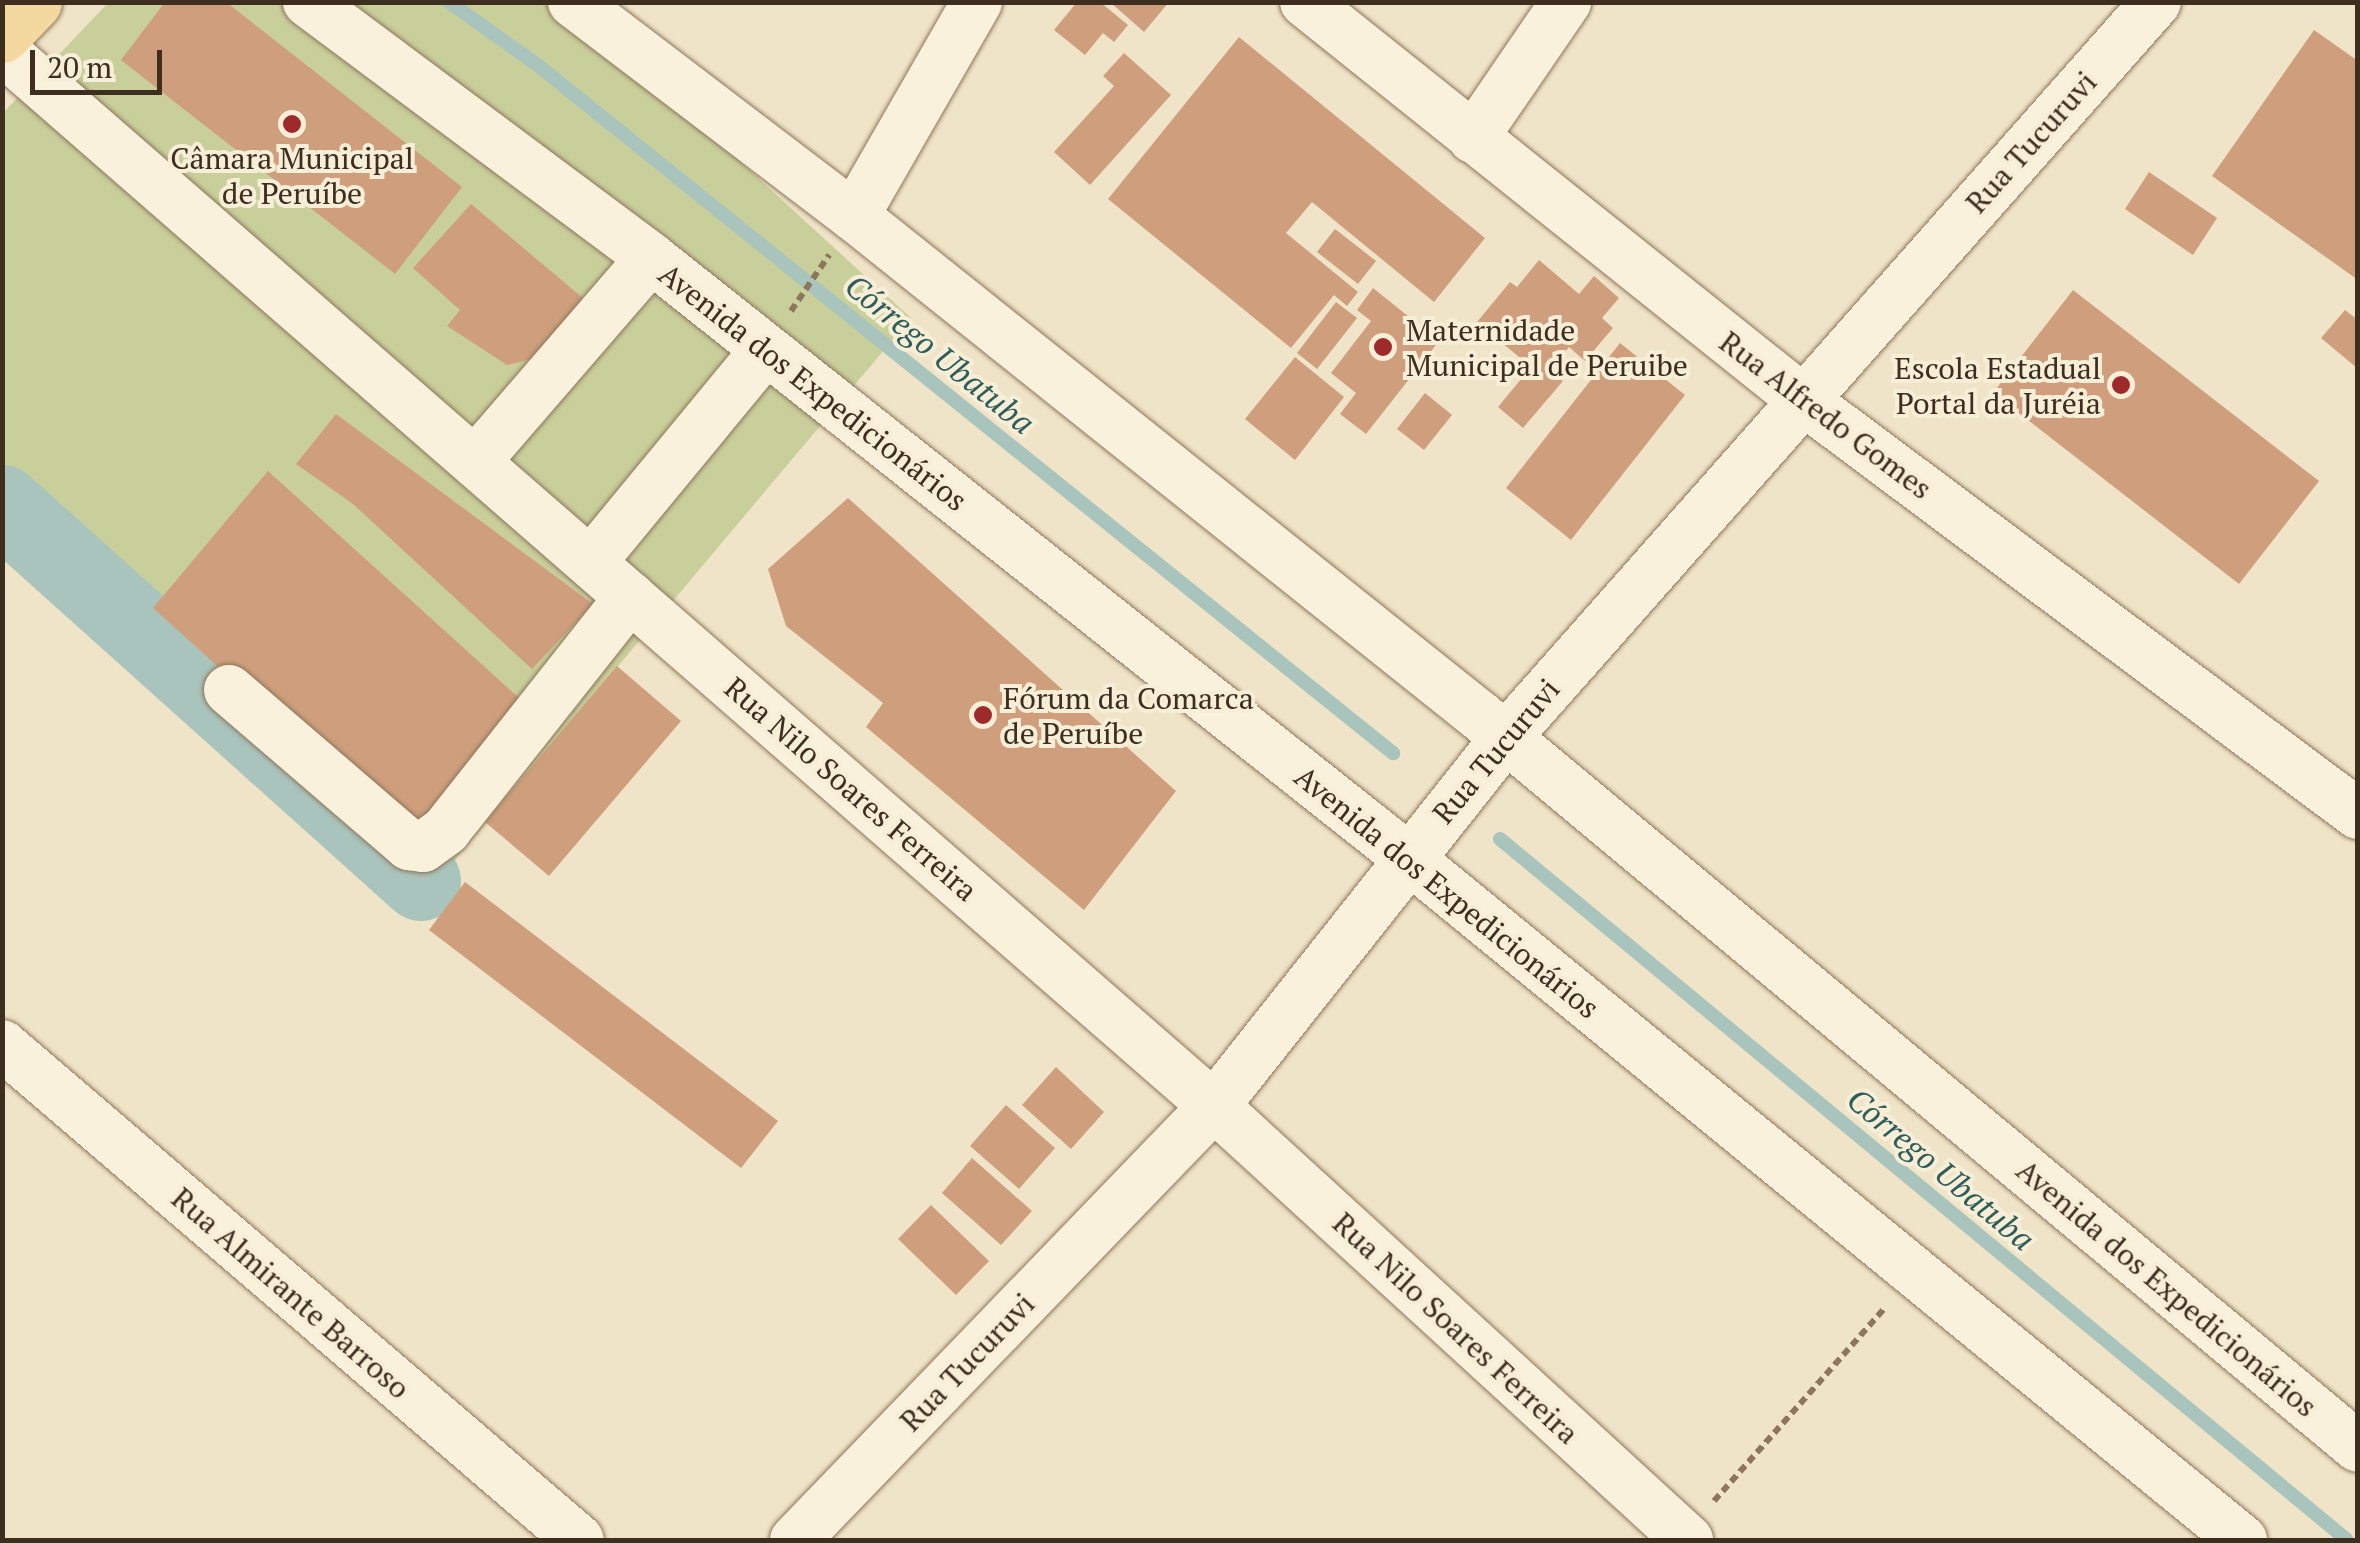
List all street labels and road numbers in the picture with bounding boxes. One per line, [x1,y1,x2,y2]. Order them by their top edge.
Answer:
street label: Rua Tucuruvi [1958,64,2104,220]
street label: Avenida dos Expedicionários [652,256,974,518]
street label: Rua Alfredo Gomes [1713,323,1939,507]
street label: Rua Nilo Soares Ferreira [717,670,985,908]
street label: Rua Tucuruvi [1425,671,1567,831]
street label: Avenida dos Expedicionários [1288,758,1606,1026]
street label: Avenida dos Expedicionários [2009,1152,2325,1424]
street label: Rua Almirante Barroso [164,1180,418,1406]
street label: Rua Nilo Soares Ferreira [1326,1205,1586,1451]
street label: Rua Tucuruvi [892,1286,1042,1438]

